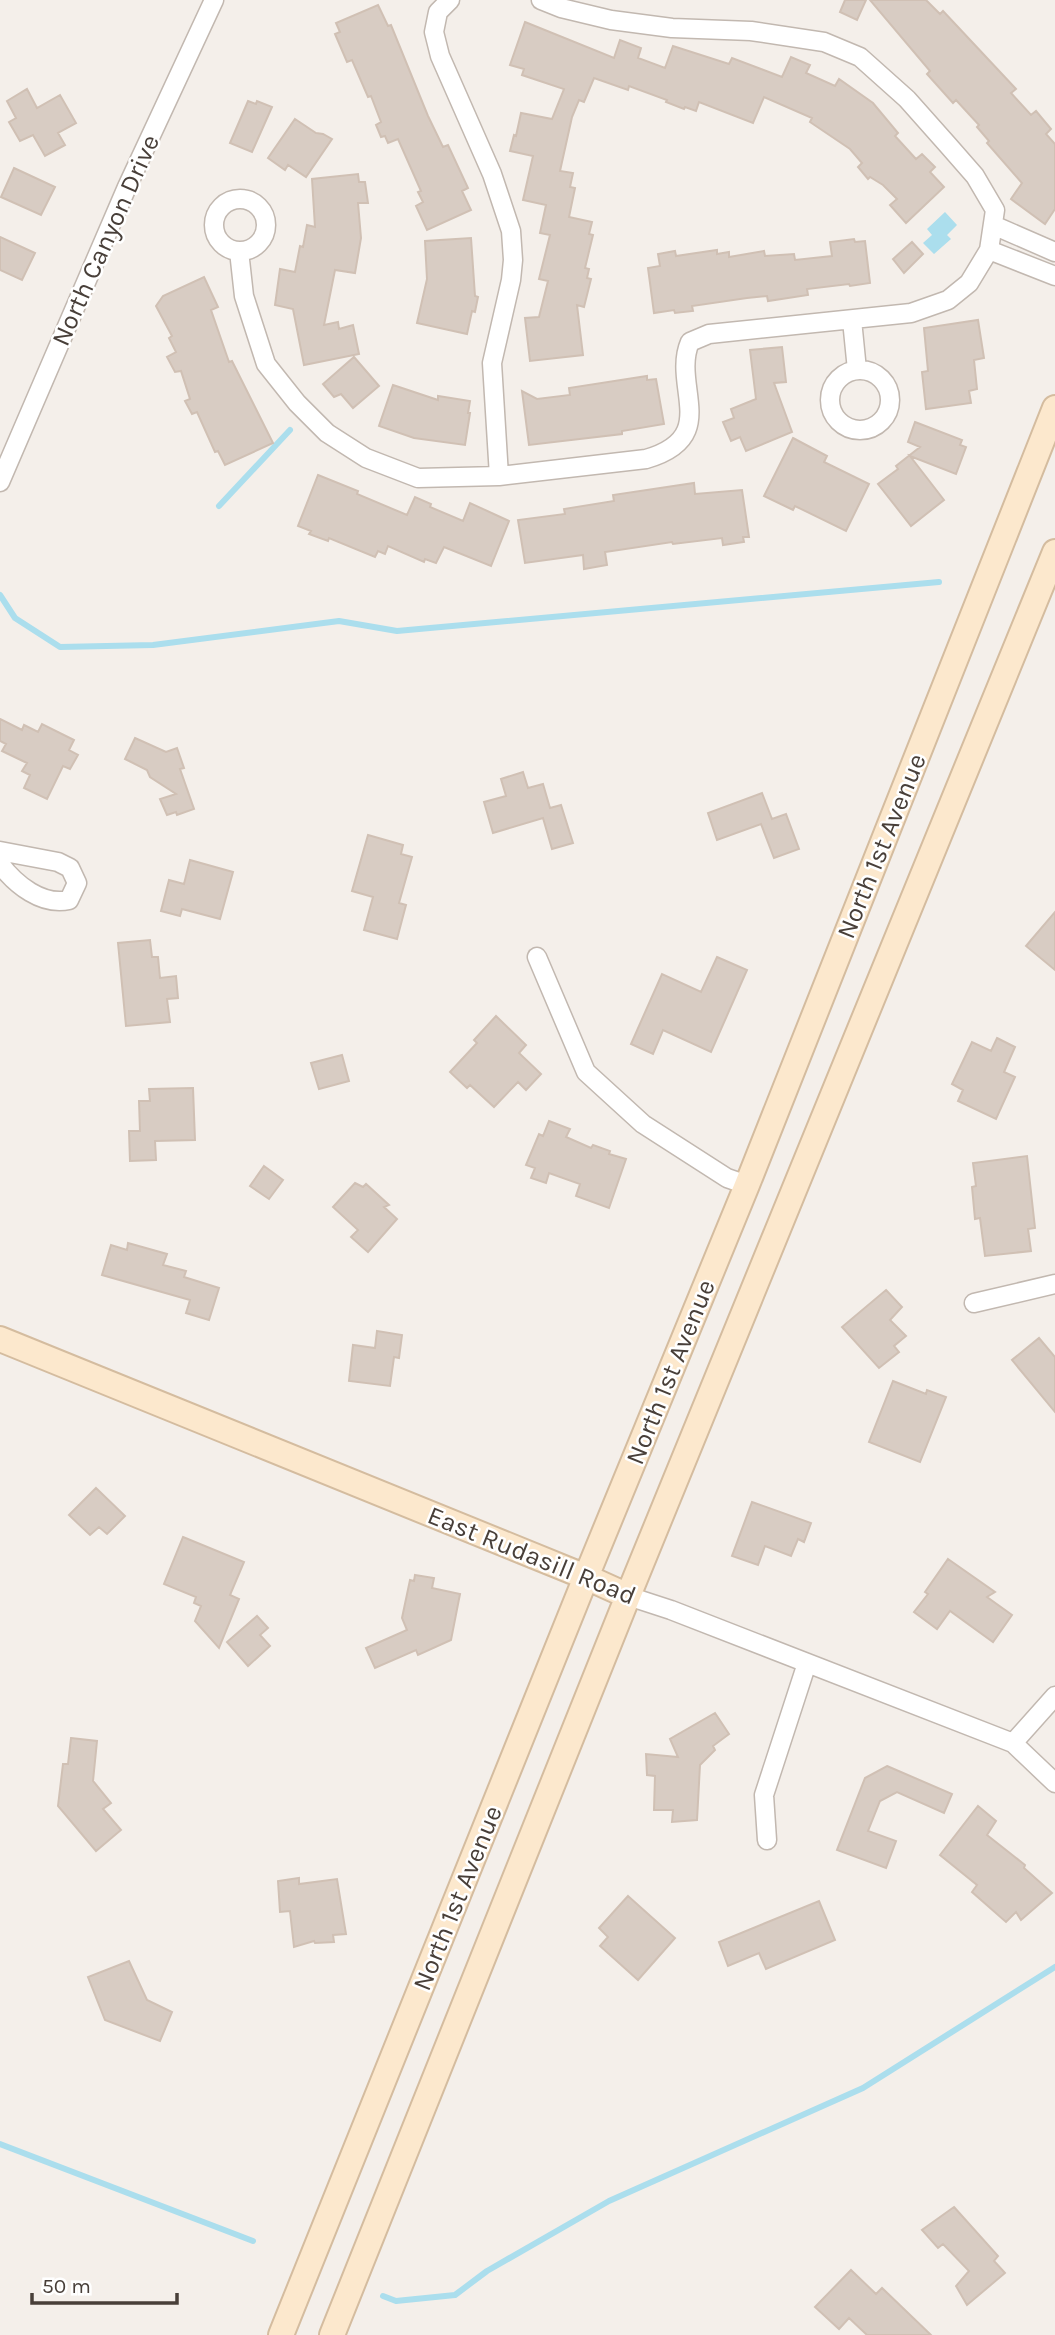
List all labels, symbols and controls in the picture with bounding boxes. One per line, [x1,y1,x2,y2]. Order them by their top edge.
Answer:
street label: North Canyon Drive [45,130,166,351]
street label: North 1st Avenue [830,749,933,943]
street label: North 1st Avenue [619,1275,722,1469]
street label: East Rudasill Road [423,1500,641,1611]
street label: North 1st Avenue [406,1801,509,1995]
scale bar [32,2262,177,2306]
text: 50 m [42,2274,91,2298]

